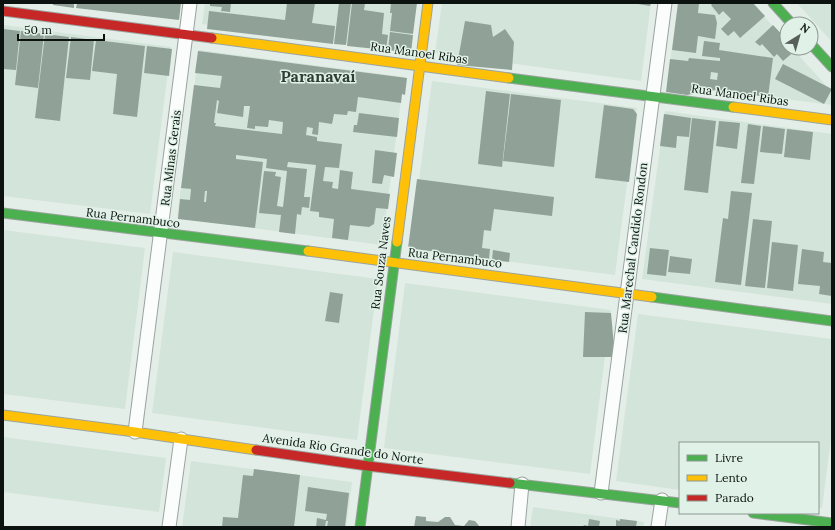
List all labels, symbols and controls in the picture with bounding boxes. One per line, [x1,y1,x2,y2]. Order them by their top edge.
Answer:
scale bar [18,16,104,42]
north arrow [779,16,819,56]
text: N [797,20,813,36]
text: 50 m [24,22,52,37]
street label: Rua Manoel Ribas [369,38,469,67]
district label: Paranavaí [281,66,356,86]
street label: Rua Manoel Ribas [690,80,790,109]
street label: Rua Minas Gerais [157,109,184,207]
street label: Rua Marechal Candido Rondon [615,162,650,334]
street label: Rua Pernambuco [85,204,181,231]
street label: Rua Souza Naves [367,215,394,310]
street label: Rua Pernambuco [407,244,503,271]
street label: Avenida Rio Grande do Norte [261,430,425,467]
legend [679,442,819,514]
text: Livre [715,450,743,465]
text: Lento [715,470,747,485]
text: Parado [715,490,754,505]

